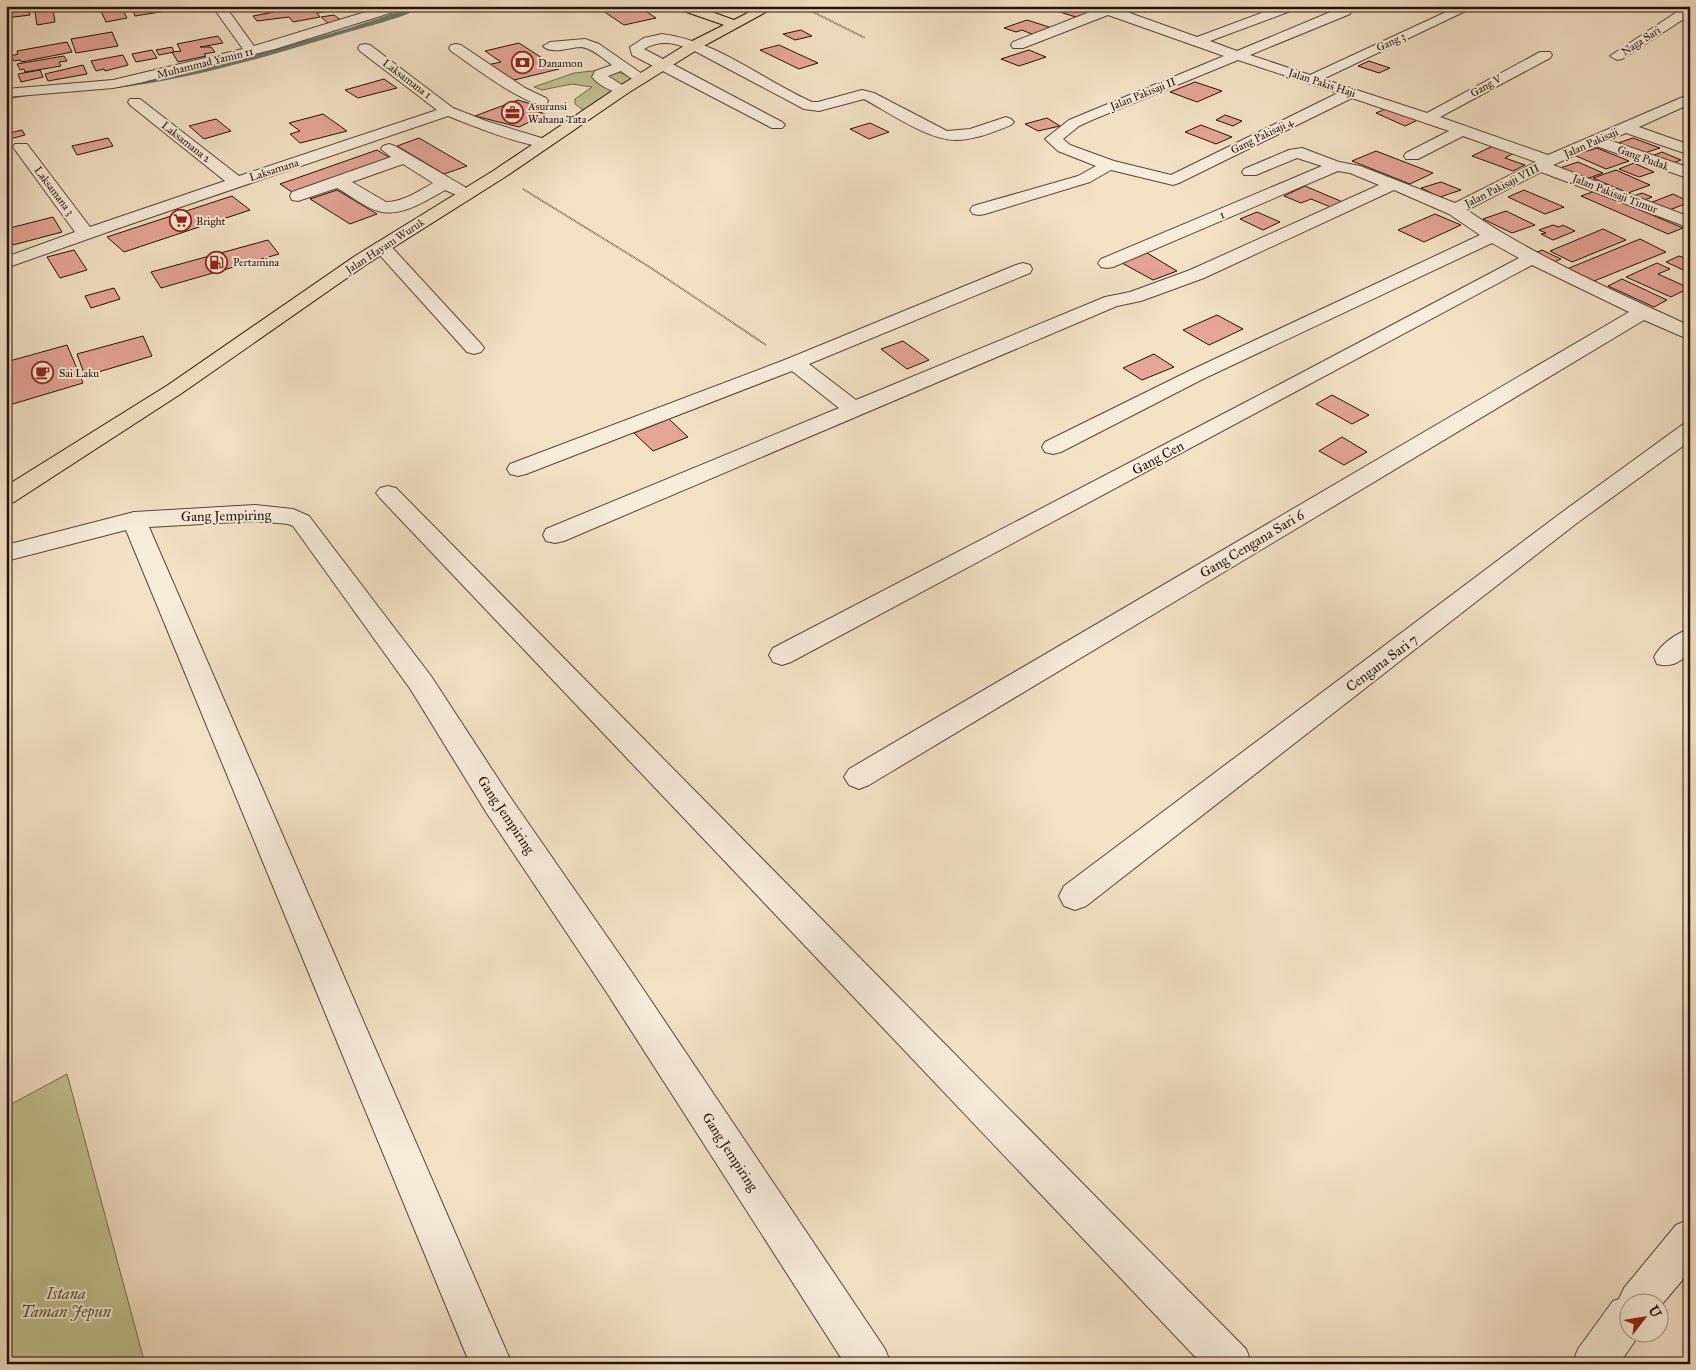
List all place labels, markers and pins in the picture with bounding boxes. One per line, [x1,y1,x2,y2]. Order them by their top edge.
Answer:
bank icon: Danamon [510,51,534,75]
place label: Danamon [538,57,583,70]
office icon: Asuransi Wahana Tata [500,100,524,124]
place label: Asuransi Wahana Tata [527,100,587,126]
supermarket icon: Bright [168,209,192,233]
place label: Bright [196,215,226,228]
fuel station icon: Pertamina [205,250,229,274]
place label: Pertamina [233,256,279,269]
cafe icon: Sai Laku [31,361,55,385]
place label: Sai Laku [59,367,99,380]

